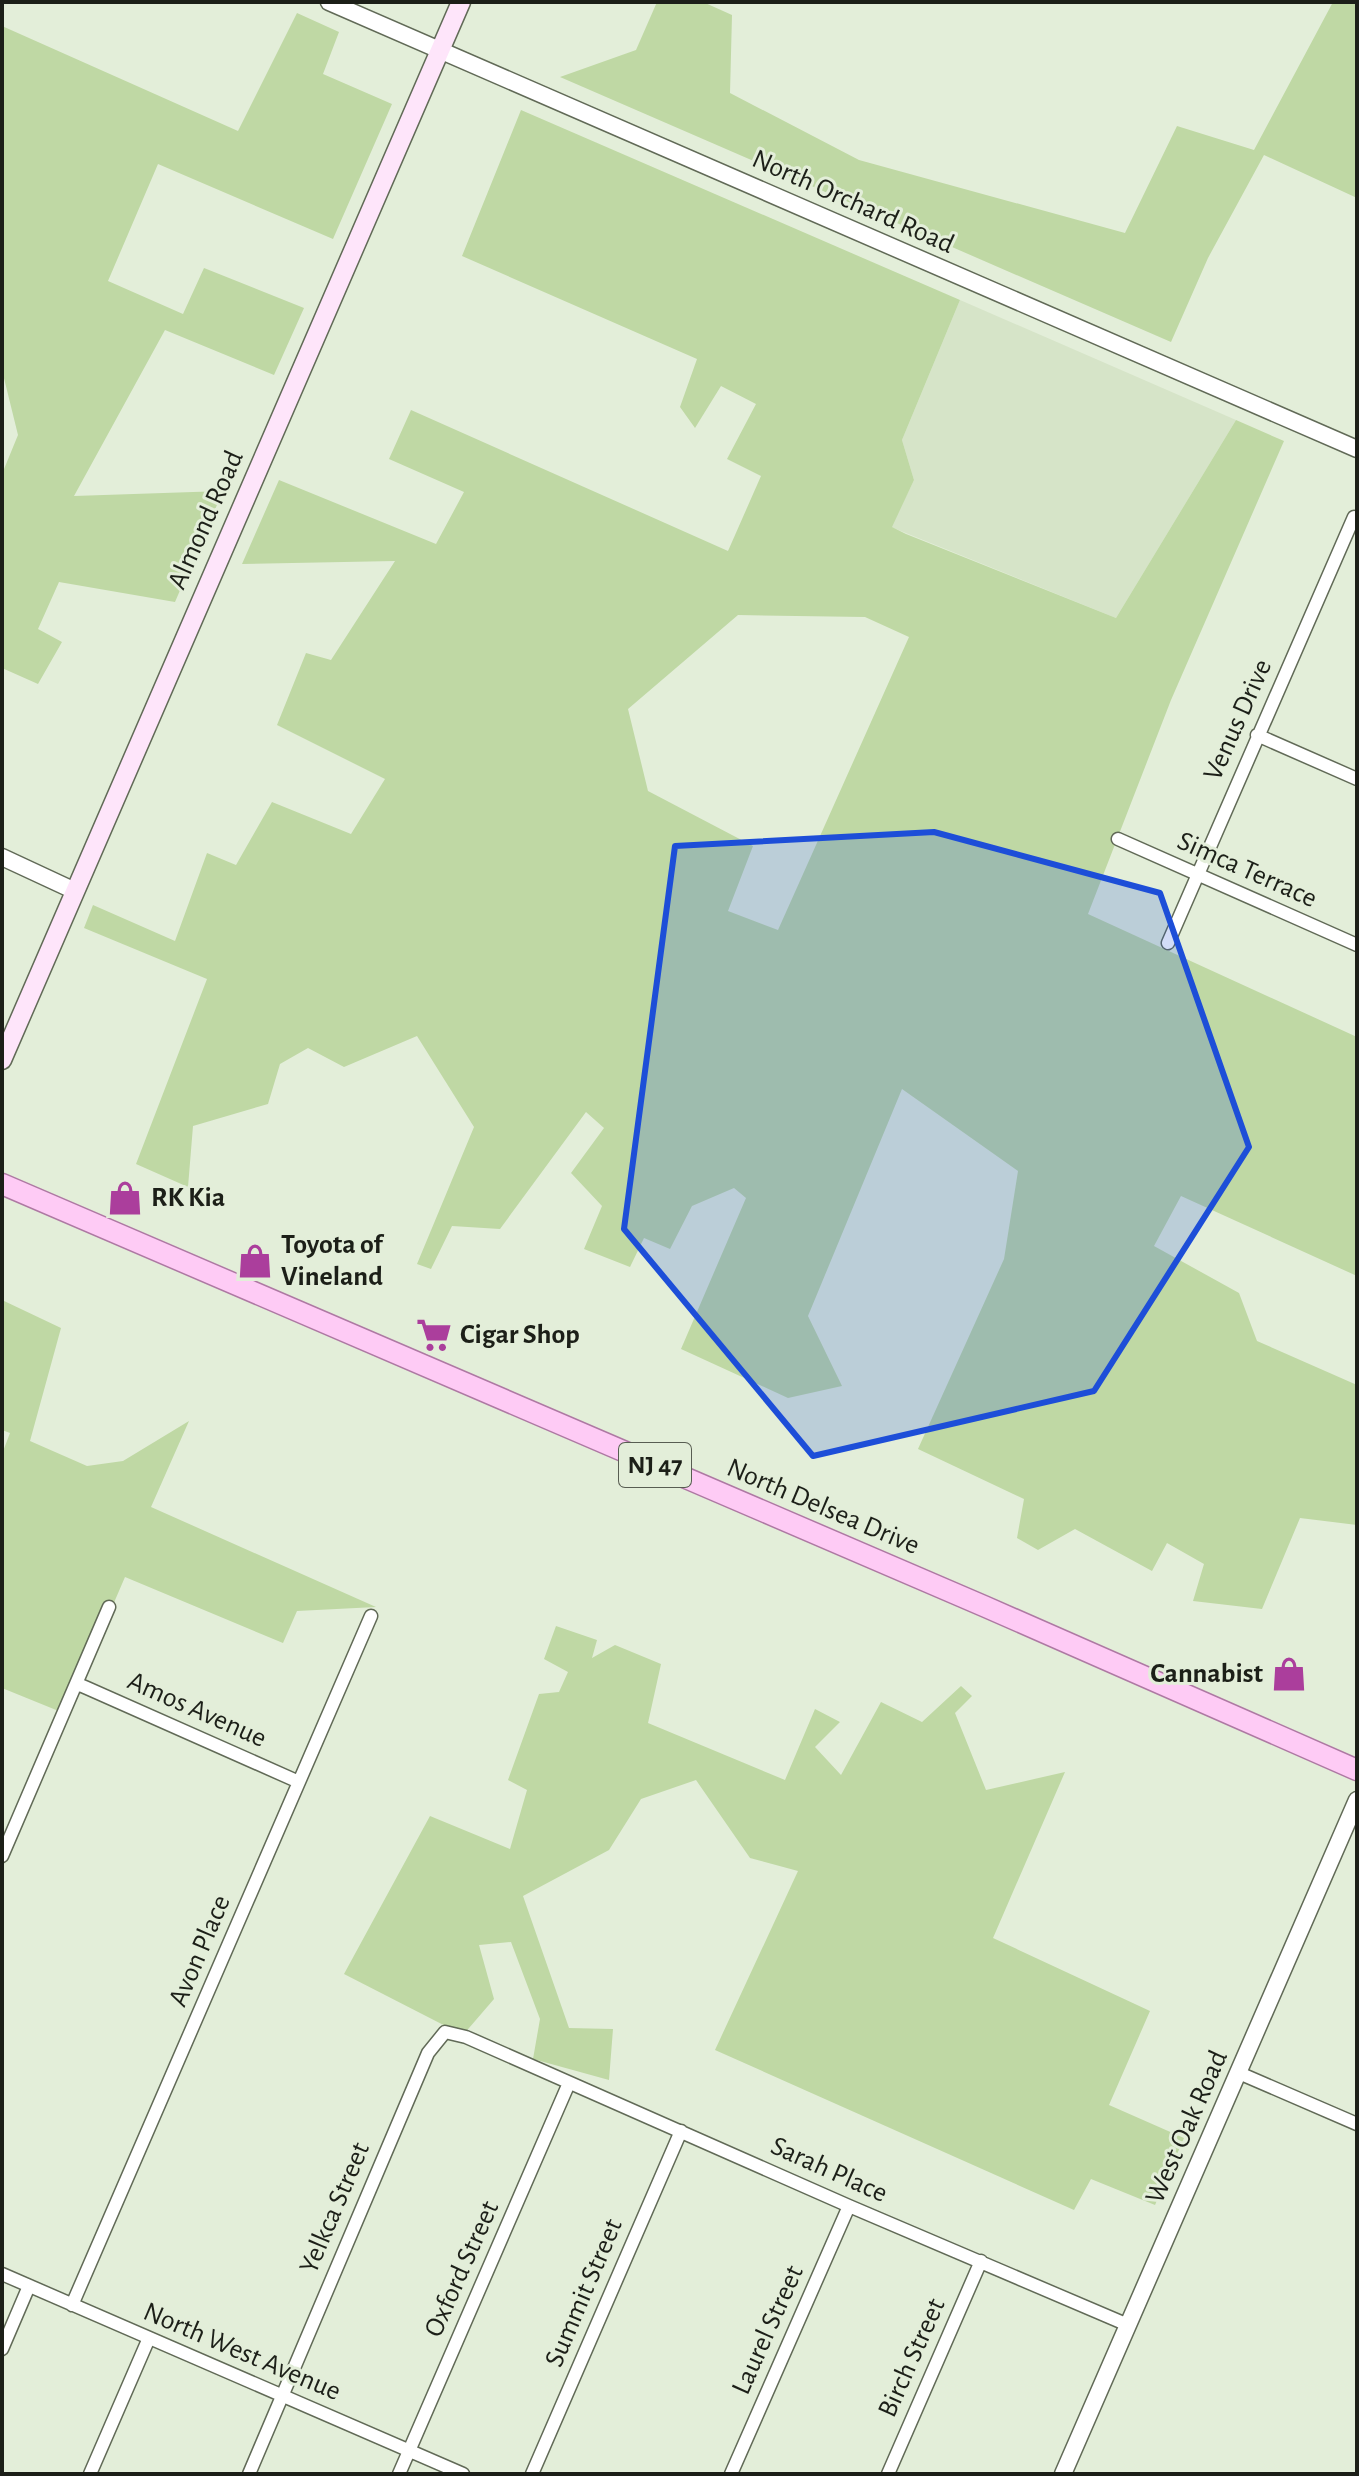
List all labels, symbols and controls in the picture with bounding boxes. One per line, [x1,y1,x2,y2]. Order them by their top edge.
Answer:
street label: North Orchard Road [748,145,958,259]
street label: Almond Road [163,447,249,593]
street label: Venus Drive [1199,655,1277,785]
street label: Simca Terrace [1173,827,1321,913]
shop icon: RK Kia [106,1179,144,1217]
place label: RK Kia [151,1184,225,1212]
place label: Toyota of Vineland [281,1231,384,1291]
shop icon: Toyota of Vineland [236,1242,274,1280]
supermarket icon: Cigar Shop [415,1316,453,1354]
place label: Cigar Shop [460,1321,580,1349]
road number: NJ 47 [619,1443,691,1487]
street label: North Delsea Drive [723,1454,923,1560]
shop icon: Cannabist [1270,1655,1308,1693]
place label: Cannabist [1150,1660,1264,1688]
street label: Amos Avenue [123,1667,271,1753]
street label: Avon Place [164,1891,236,2011]
street label: West Oak Road [1141,2046,1233,2208]
street label: Sarah Place [767,2132,891,2208]
street label: Yelkca Street [295,2138,375,2277]
street label: Oxford Street [420,2197,504,2341]
street label: Summit Street [540,2215,628,2371]
street label: Laurel Street [727,2261,809,2399]
street label: Birch Street [873,2294,951,2422]
street label: North West Avenue [139,2298,345,2406]

